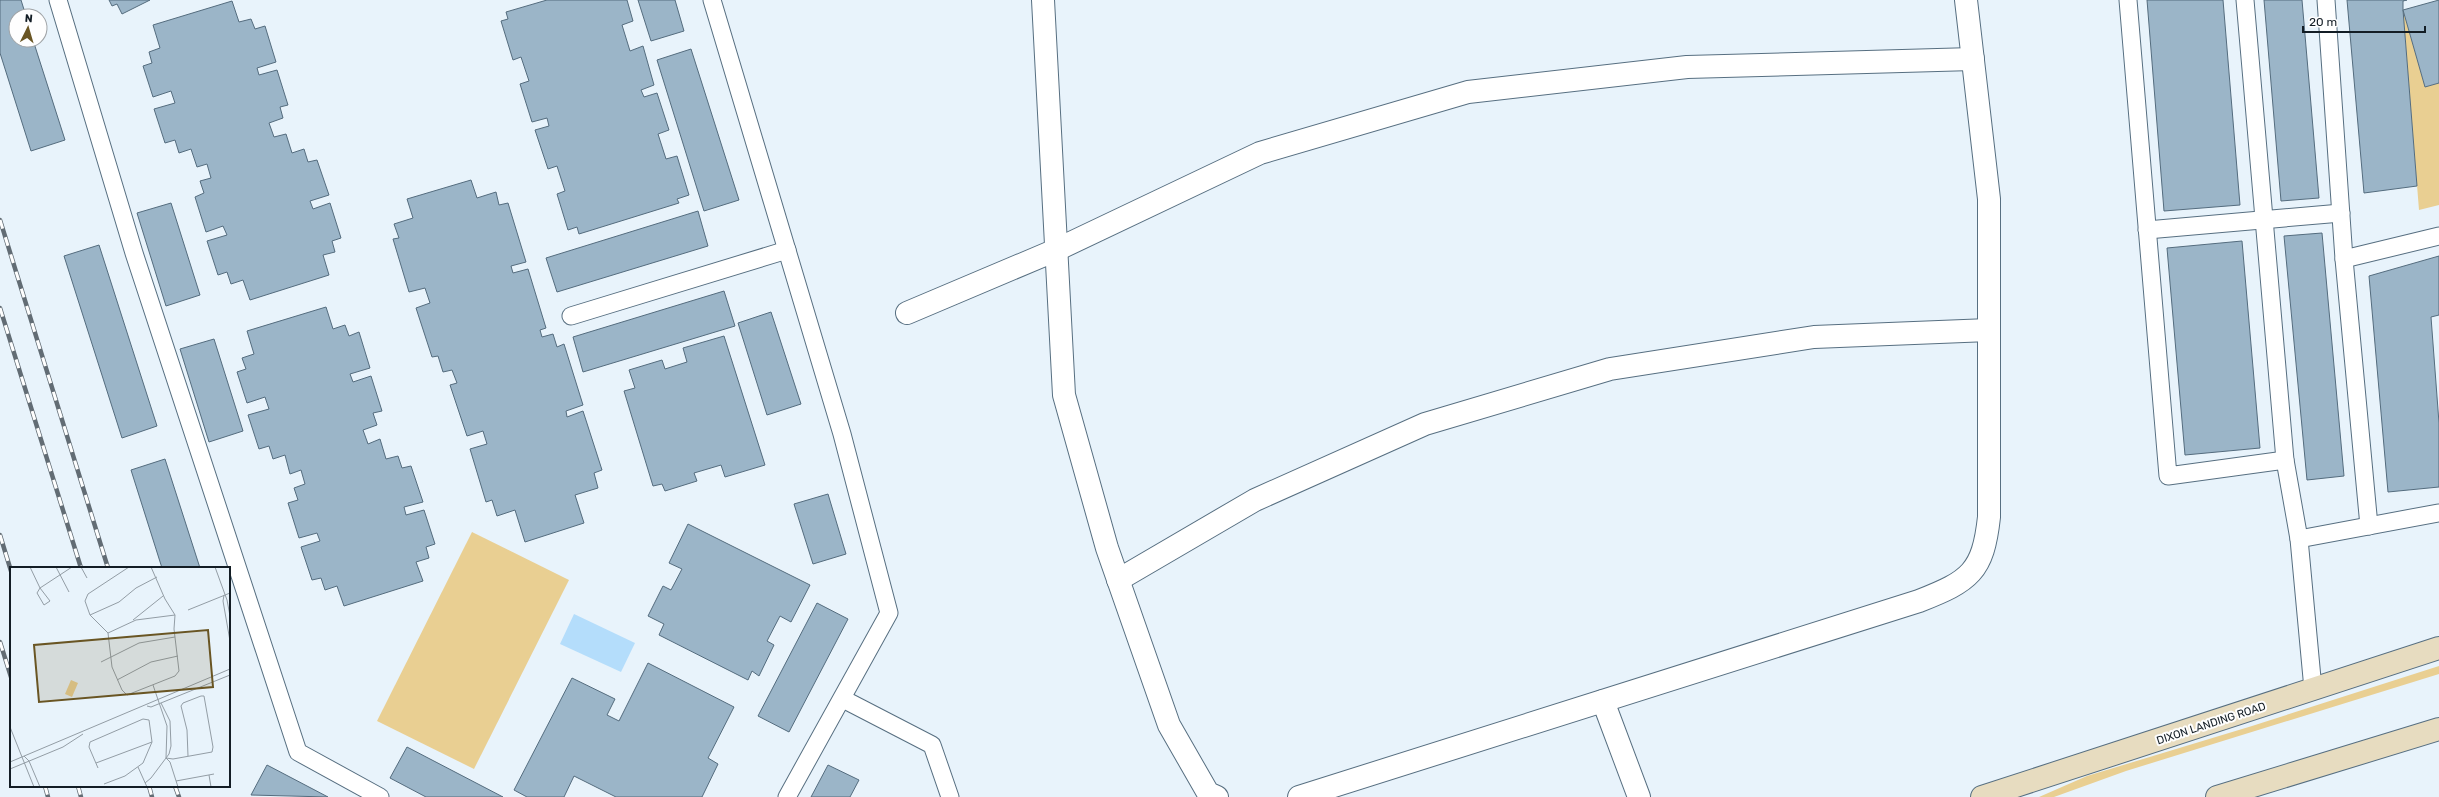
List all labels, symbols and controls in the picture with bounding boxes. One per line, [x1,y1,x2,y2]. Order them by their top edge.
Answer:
north arrow [8,8,48,48]
scale bar [2303,8,2425,34]
text: N [24,12,33,25]
text: 20 m [2309,15,2337,29]
inset map [10,567,230,787]
street label: DIXON LANDING ROAD [2155,700,2267,747]

